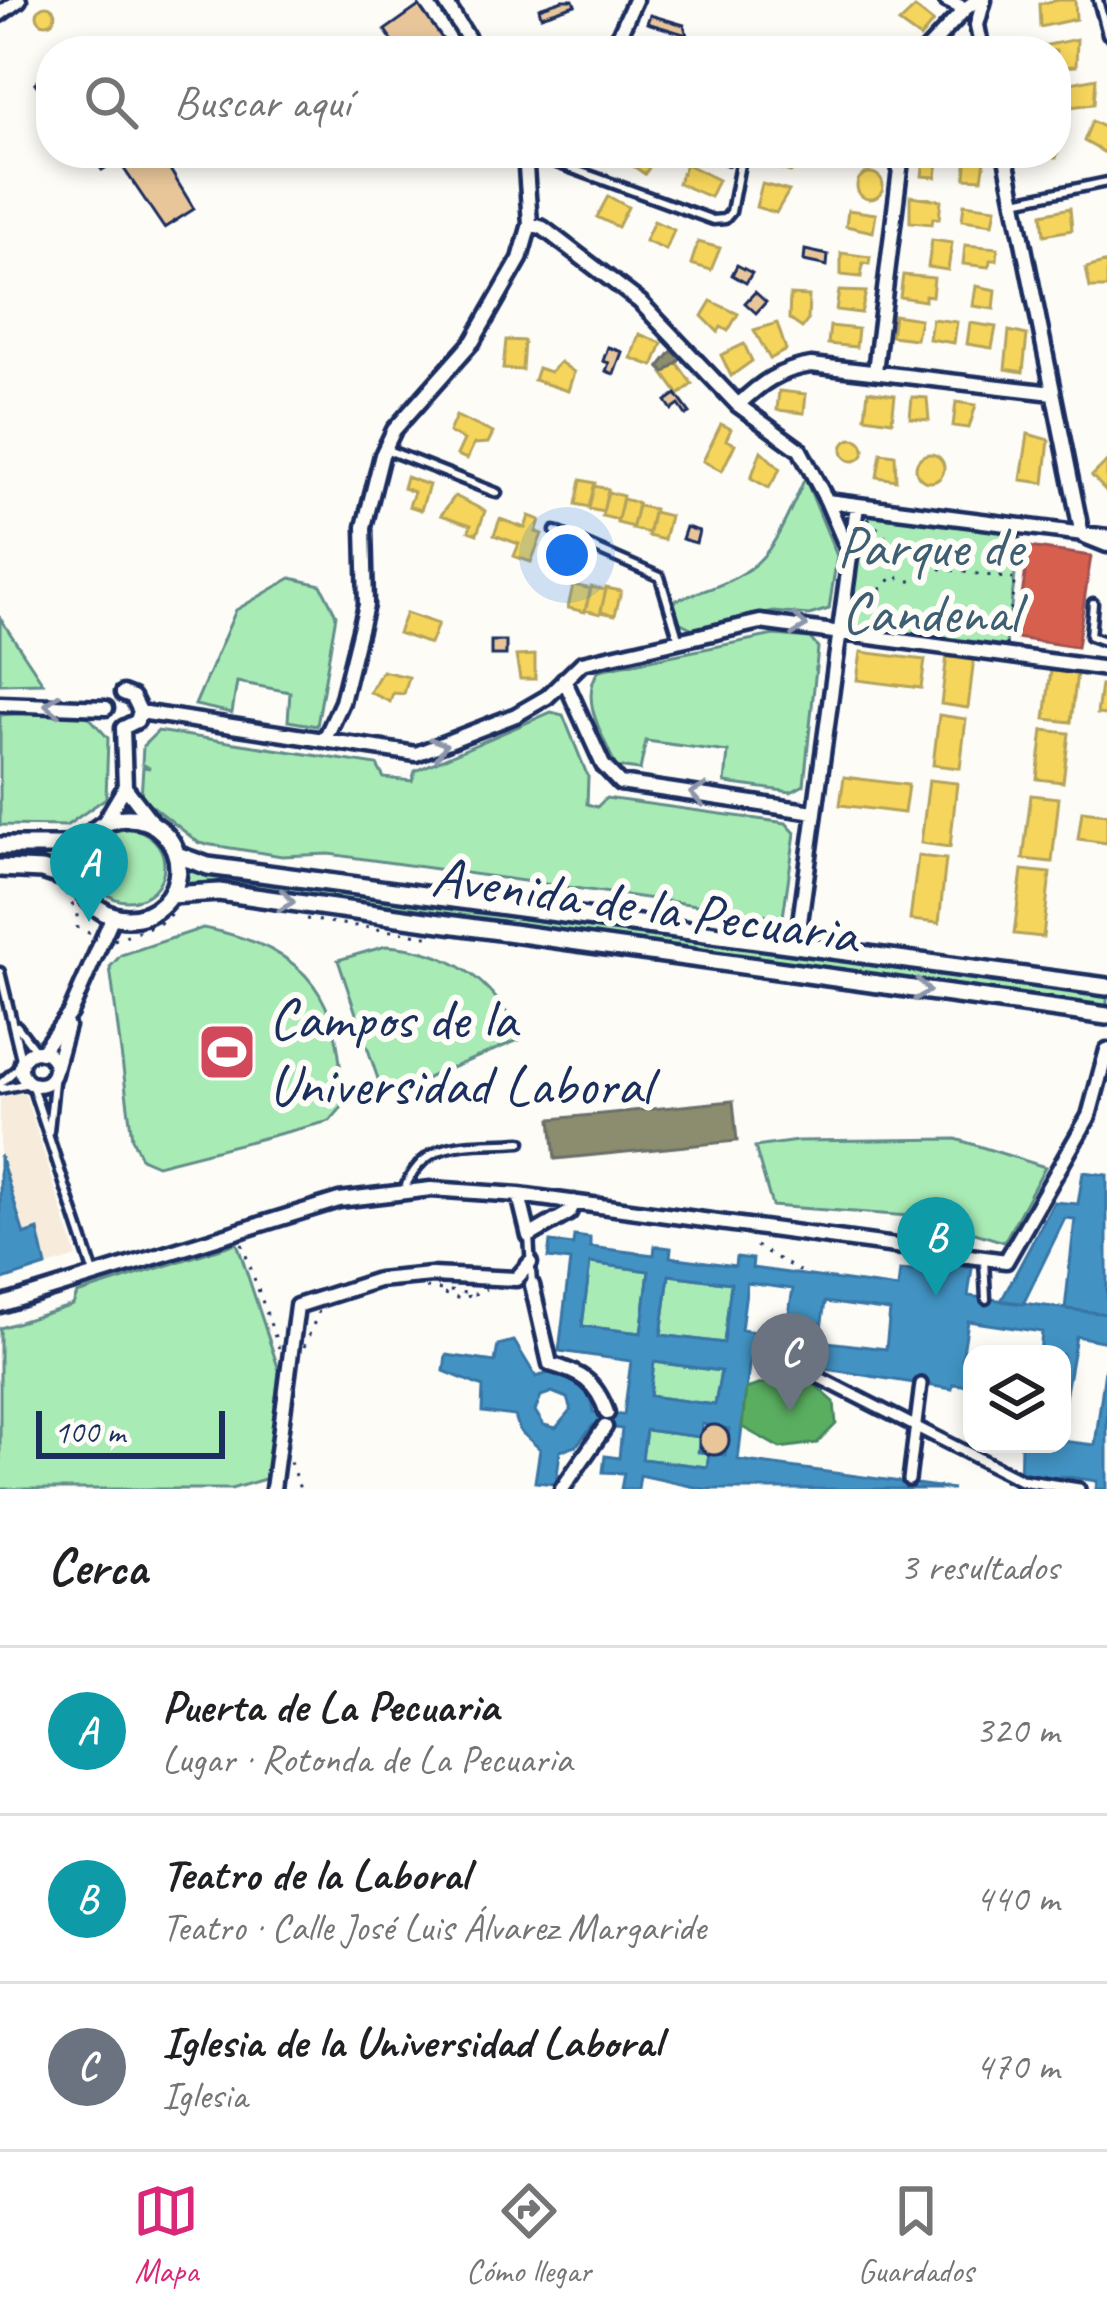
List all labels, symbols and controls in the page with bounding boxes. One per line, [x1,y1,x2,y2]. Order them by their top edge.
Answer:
search box [36,36,1071,168]
icon: search [78,69,144,135]
text: Buscar aquí [174,74,350,131]
park label: Parque de Candenal [837,511,1028,649]
your location [537,525,597,585]
one-way arrow [789,612,809,638]
one-way arrow [43,692,62,718]
one-way arrow [428,736,449,761]
one-way arrow [688,782,708,808]
pin: A [50,823,128,922]
street label: Avenida de la Pecuaria [428,840,866,971]
one-way arrow [276,887,296,913]
one-way arrow [912,976,931,1002]
place label: Campos de la Universidad Laboral [269,983,661,1121]
sports icon: Campos de la Universidad Laboral [196,1021,258,1083]
pin: B [897,1197,975,1296]
pin: C [751,1313,829,1412]
map controls [963,1345,1071,1453]
button: layers [963,1345,1071,1453]
scale bar [36,1405,225,1458]
text: 100 m [54,1411,125,1453]
text: Cerca [48,1535,147,1599]
text: 3 resultados [900,1543,1059,1592]
text: Puerta de La Pecuaria [162,1678,499,1735]
text: A [77,1706,97,1755]
text: 320 m [975,1706,1059,1755]
text: Lugar · Rotonda de La Pecuaria [162,1735,572,1784]
text: Teatro de la Laboral [162,1846,469,1903]
text: B [77,1874,97,1923]
text: 440 m [975,1874,1059,1923]
text: Teatro · Calle José Luis Álvarez Margaride [162,1903,706,1952]
text: Iglesia de la Universidad Laboral [162,2014,661,2071]
text: C [78,2042,96,2091]
text: 470 m [975,2042,1059,2091]
text: Iglesia [162,2071,247,2120]
tab: Mapa [133,2178,199,2292]
tab: Cómo llegar [466,2178,591,2292]
tab: Guardados [858,2178,974,2292]

